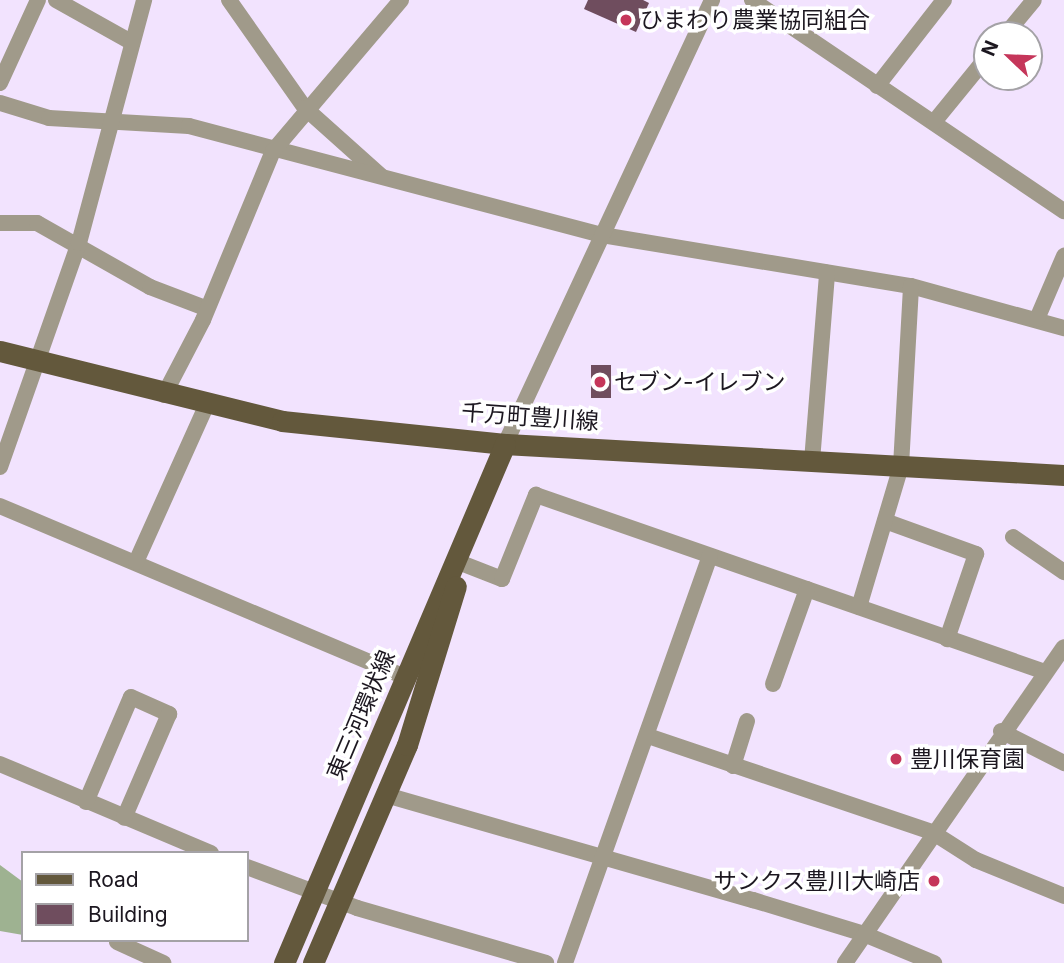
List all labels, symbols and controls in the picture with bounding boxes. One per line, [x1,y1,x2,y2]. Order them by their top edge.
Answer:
place label: ひまわり農業協同組合 [640,6,870,34]
marker: ひまわり農業協同組合 [618,12,634,28]
north arrow [973,21,1043,91]
text: N [977,37,1003,60]
place label: セブン-イレブン [614,368,786,396]
marker: セブン-イレブン [592,374,608,390]
street label: 千万町豊川線 [460,398,600,436]
street label: 東三河環状線 [321,646,401,784]
place label: 豊川保育園 [910,745,1025,773]
marker: 豊川保育園 [888,751,904,767]
legend [21,851,248,942]
text: Road [88,867,139,892]
place label: サンクス豊川大崎店 [713,867,920,895]
marker: サンクス豊川大崎店 [926,873,942,889]
text: Building [88,902,168,927]

